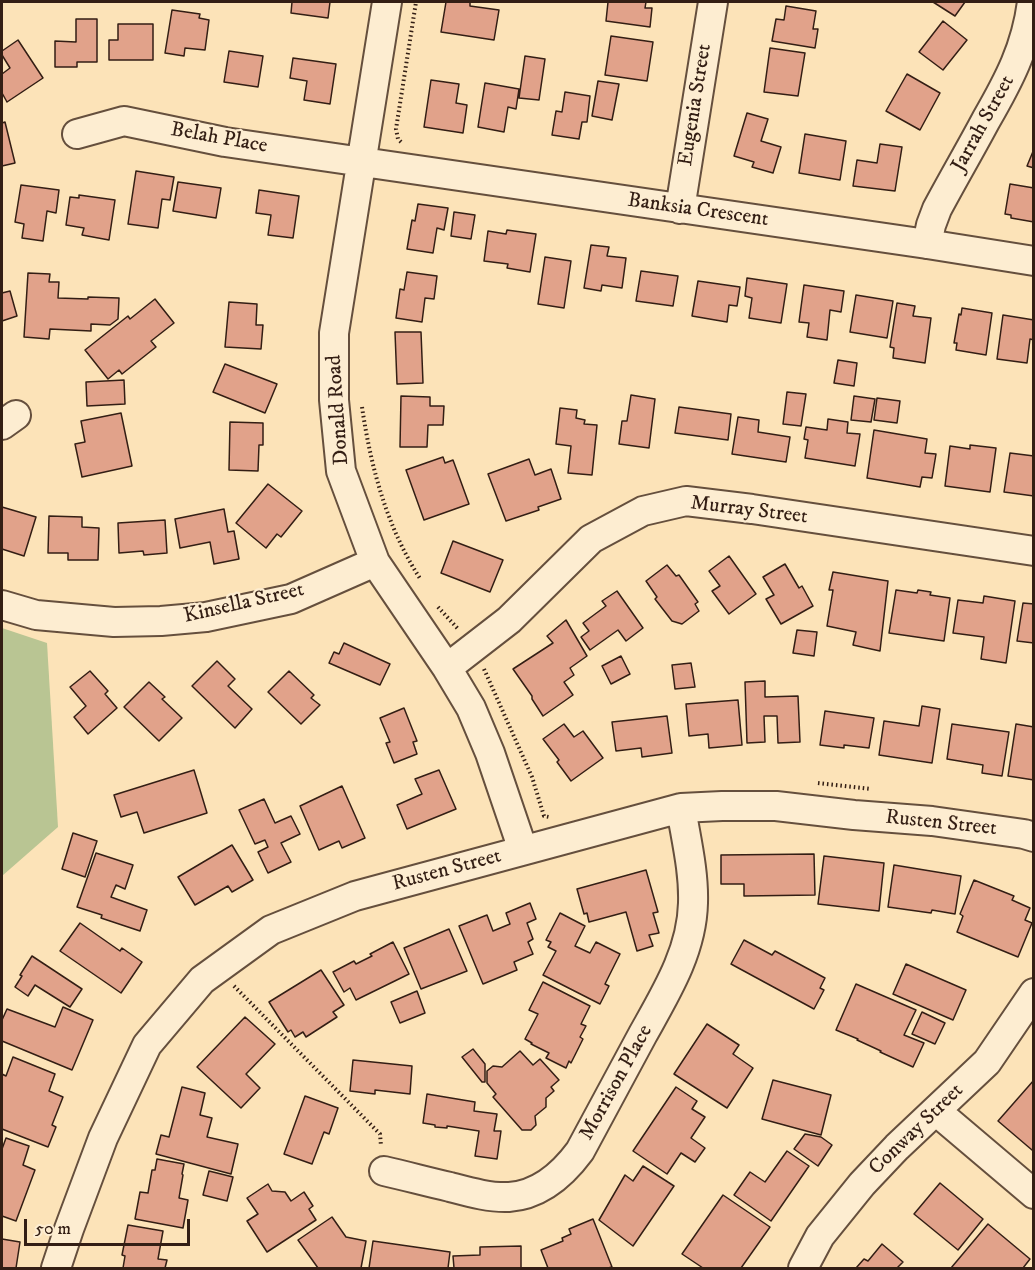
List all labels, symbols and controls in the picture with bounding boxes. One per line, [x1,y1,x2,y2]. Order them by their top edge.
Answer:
street label: Eugenia Street [674,42,718,168]
street label: Jarrah Street [947,71,1021,177]
street label: Belah Place [169,118,269,160]
street label: Banksia Crescent [626,189,770,233]
street label: Donald Road [323,354,355,466]
street label: Murray Street [689,491,809,531]
street label: Kinsella Street [181,578,307,630]
street label: Rusten Street [884,806,998,842]
street label: Rusten Street [390,844,504,898]
street label: Morrison Place [575,1021,659,1145]
street label: Conway Street [865,1079,969,1181]
scale bar [27,1207,194,1245]
text: 50 m [35,1218,71,1240]

